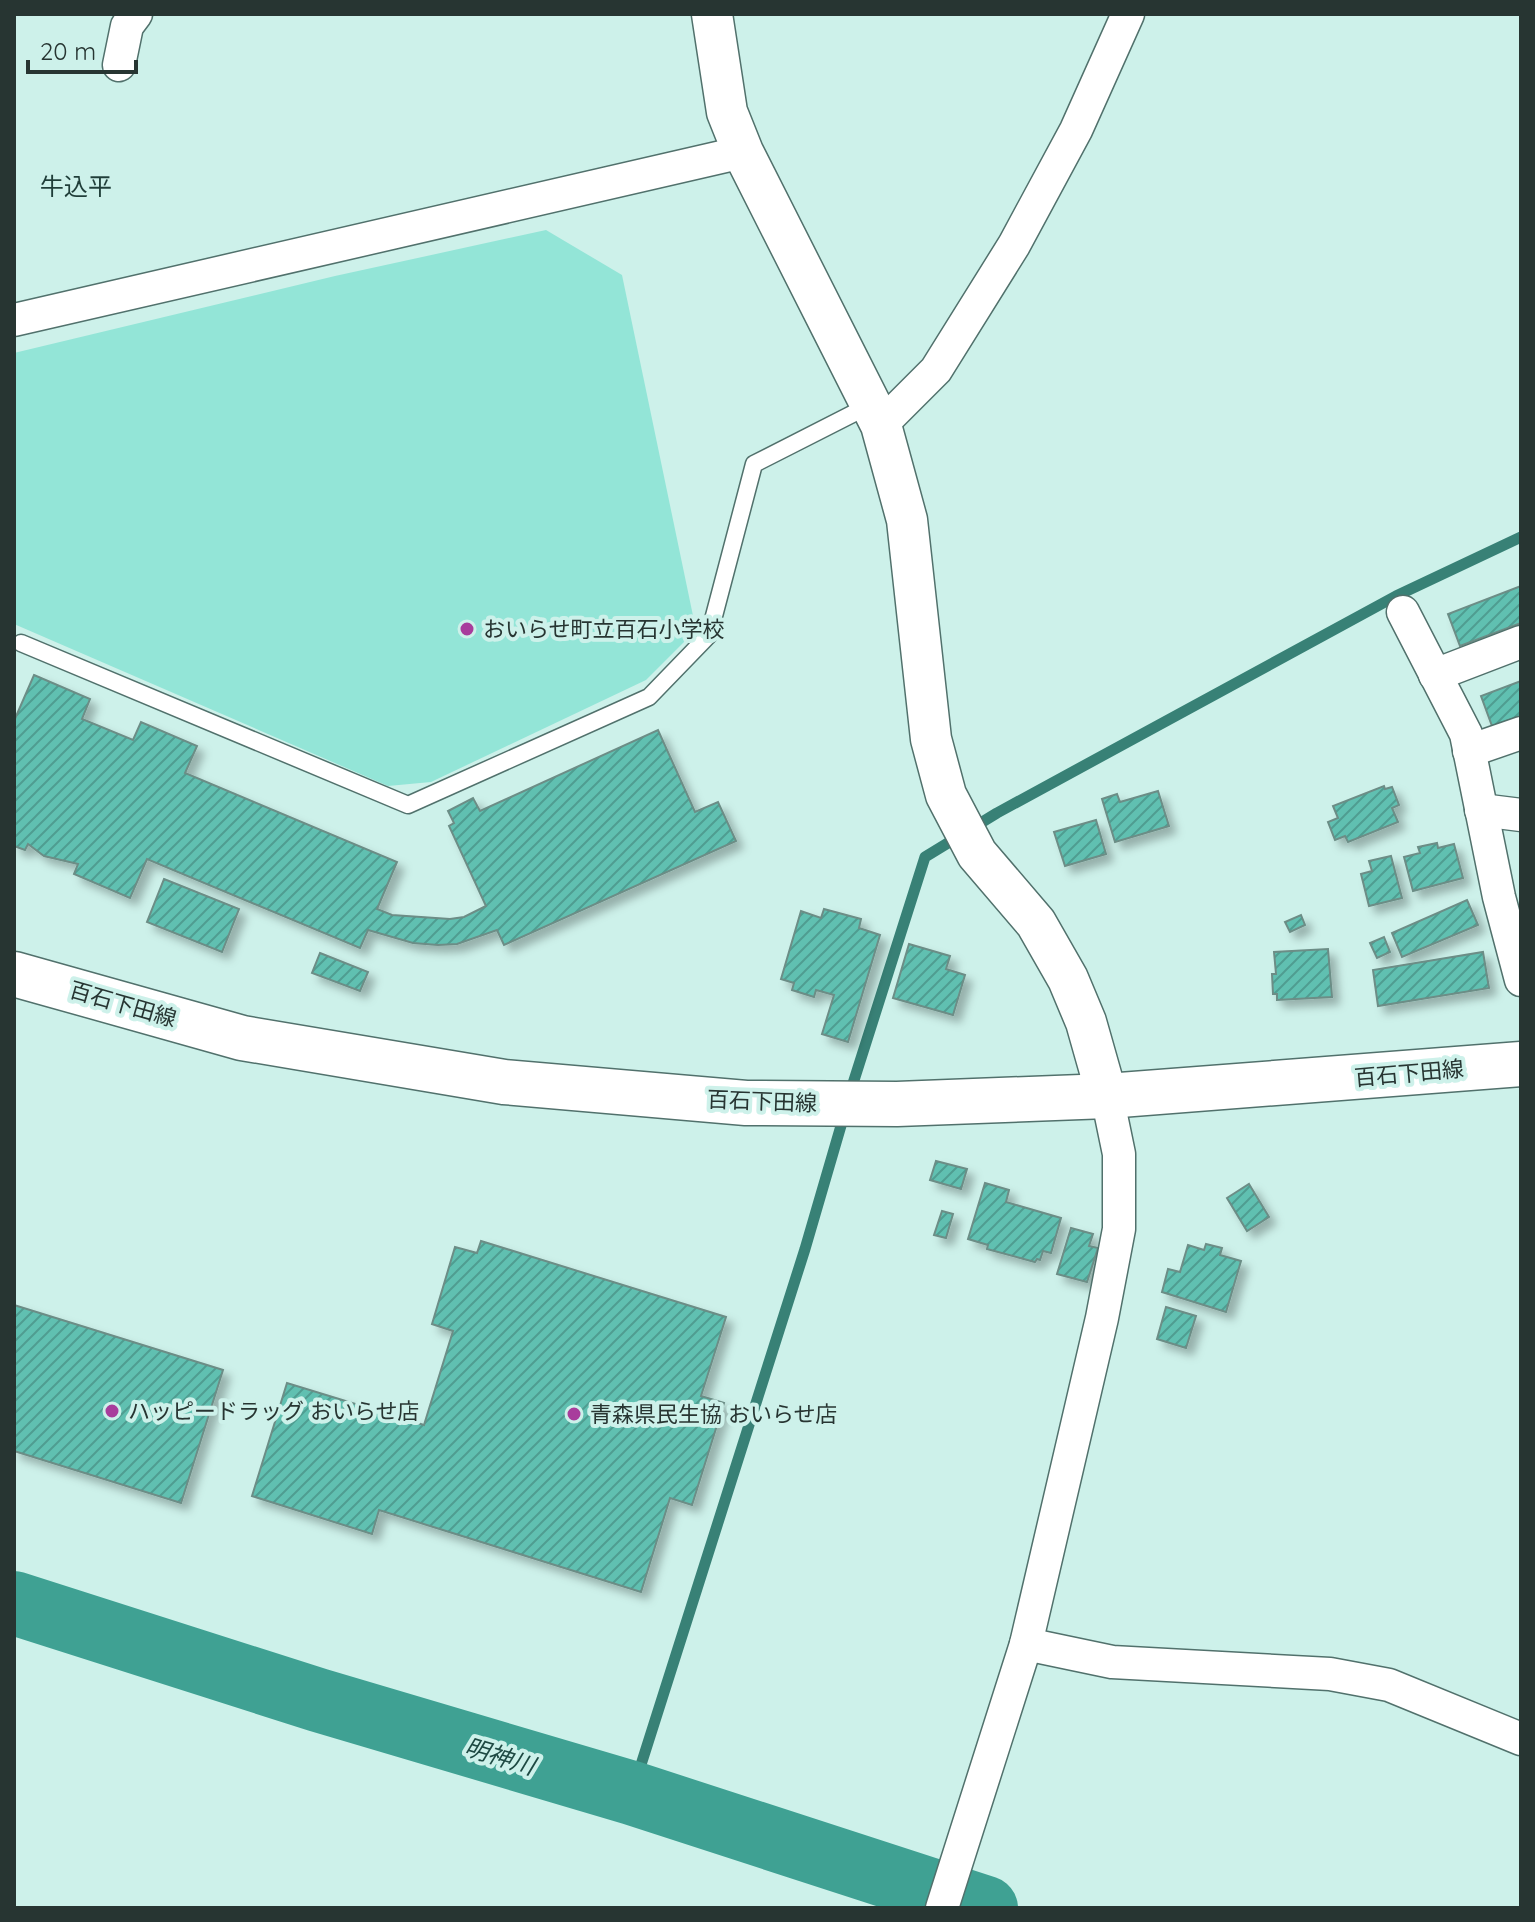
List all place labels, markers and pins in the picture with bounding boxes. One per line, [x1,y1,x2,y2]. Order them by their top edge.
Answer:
place label: おいらせ町立百石小学校 [483,615,725,643]
marker: おいらせ町立百石小学校 [458,620,476,638]
place label: ハッピードラッグ おいらせ店 [128,1397,420,1425]
place label: 青森県民生協 おいらせ店 [590,1400,838,1428]
marker: ハッピードラッグ おいらせ店 [103,1402,121,1420]
marker: 青森県民生協 おいらせ店 [565,1405,583,1423]

